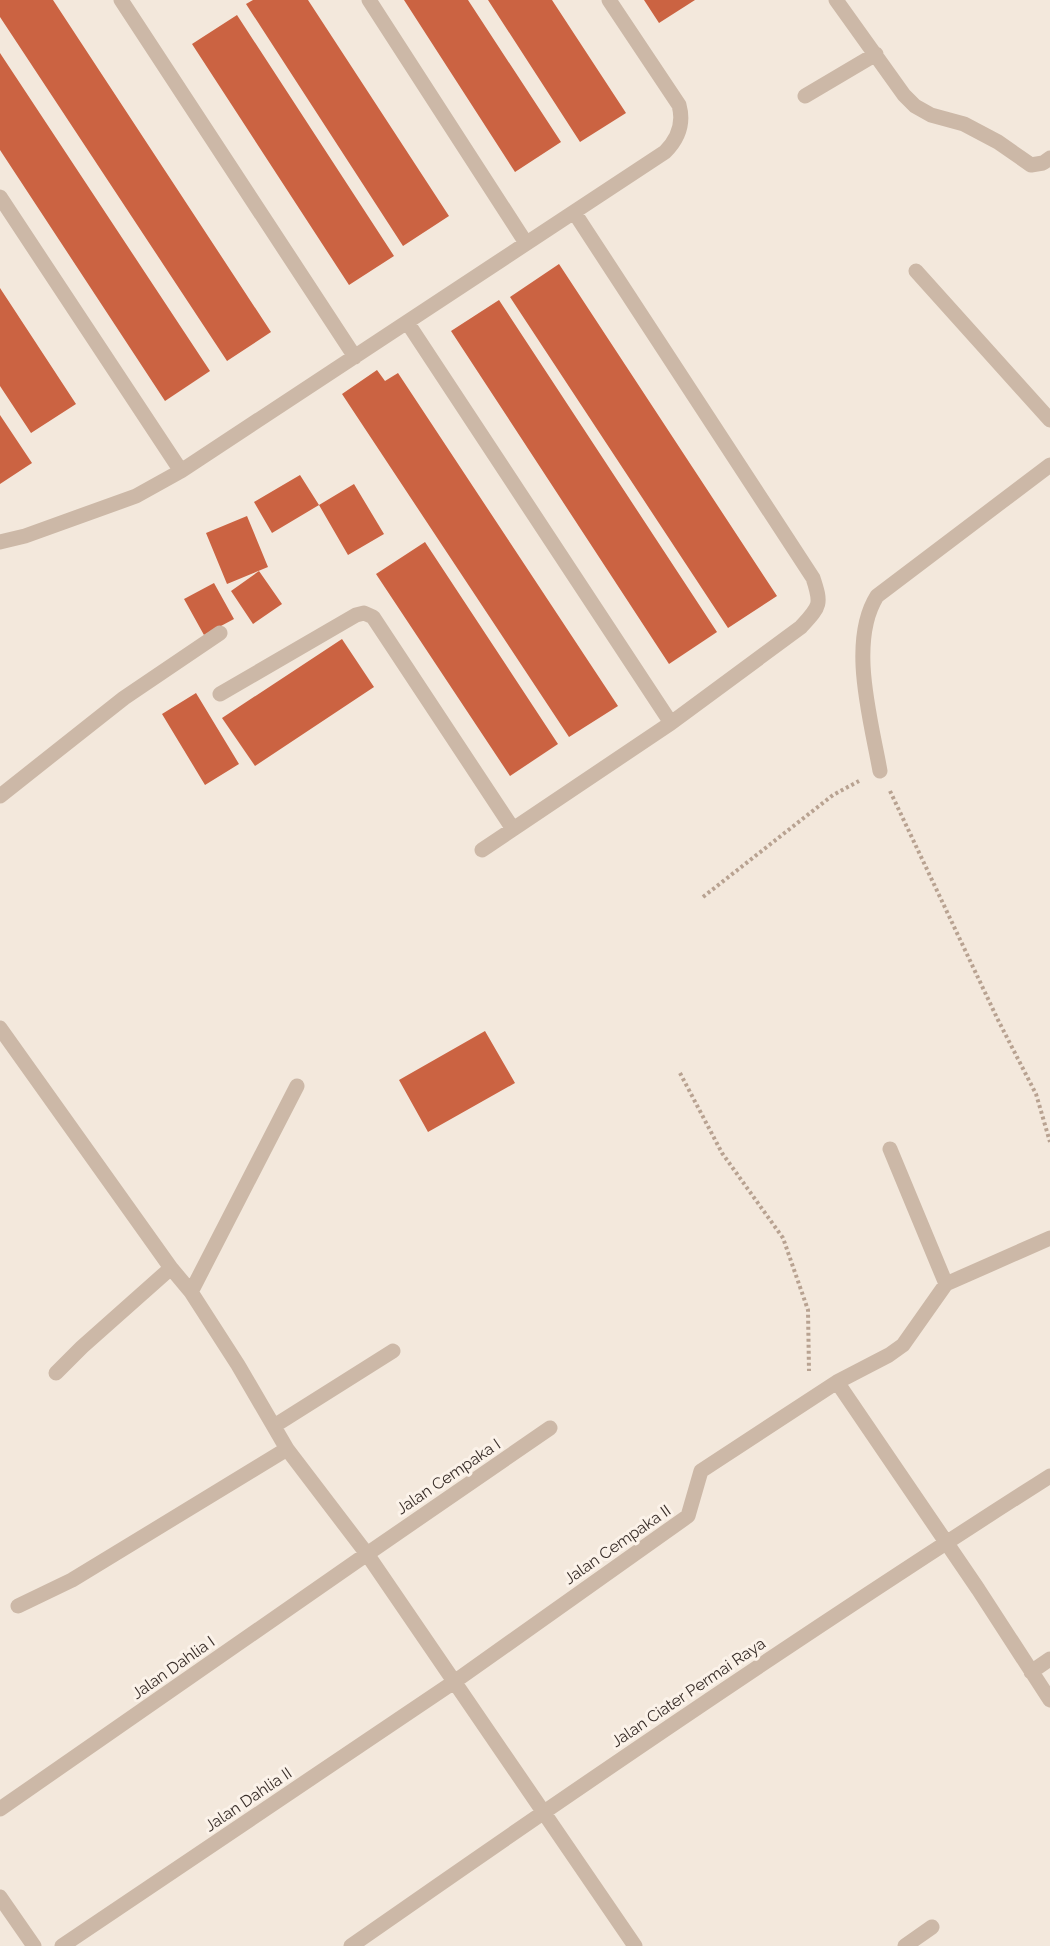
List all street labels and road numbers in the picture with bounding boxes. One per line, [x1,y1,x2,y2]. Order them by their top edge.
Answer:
street label: Jalan Cempaka I [393,1435,504,1518]
street label: Jalan Cempaka II [560,1501,674,1588]
street label: Jalan Dahlia I [128,1632,218,1703]
street label: Jalan Ciater Permai Raya [608,1634,769,1751]
street label: Jalan Dahlia II [201,1763,295,1835]

